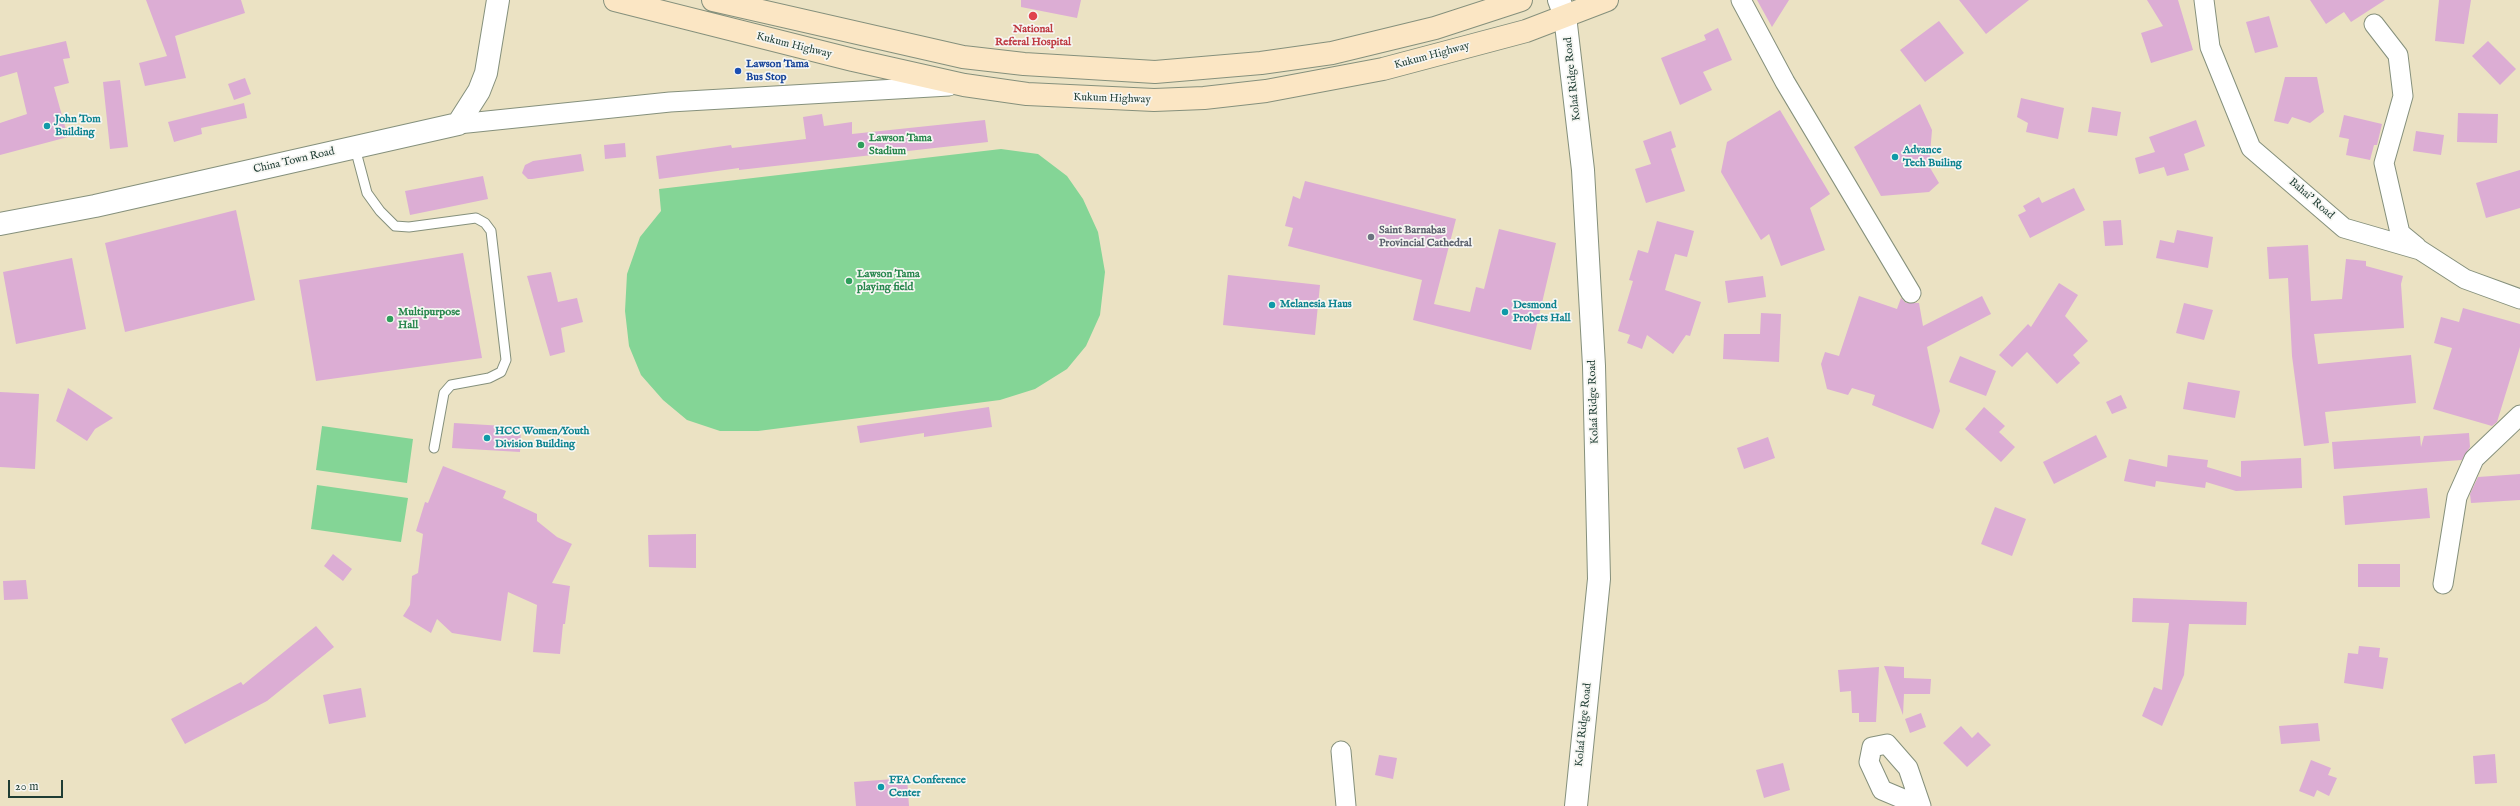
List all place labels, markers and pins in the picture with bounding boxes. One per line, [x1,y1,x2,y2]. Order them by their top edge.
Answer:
marker: National Referal Hospital [1027,10,1039,22]
place label: National Referal Hospital [995,23,1071,49]
place label: Lawson Tama Bus Stop [746,58,809,84]
marker: Lawson Tama Bus Stop [733,66,743,76]
place label: John Tom Building [55,113,101,139]
marker: John Tom Building [42,121,52,131]
place label: Lawson Tama Stadium [869,132,932,158]
marker: Lawson Tama Stadium [856,140,866,150]
place label: Advance Tech Builing [1903,144,1962,170]
marker: Advance Tech Builing [1890,152,1900,162]
place label: Saint Barnabas Provincial Cathedral [1379,224,1472,250]
marker: Saint Barnabas Provincial Cathedral [1366,232,1376,242]
place label: Lawson Tama playing field [857,268,920,294]
marker: Lawson Tama playing field [844,276,854,286]
place label: Melanesia Haus [1280,298,1352,312]
place label: Desmond Probets Hall [1513,299,1571,325]
marker: Melanesia Haus [1267,300,1277,310]
place label: Multipurpose Hall [398,306,460,332]
marker: Desmond Probets Hall [1500,307,1510,317]
marker: Multipurpose Hall [385,314,395,324]
place label: HCC Women/Youth Division Building [495,425,589,451]
marker: HCC Women/Youth Division Building [482,433,492,443]
place label: FFA Conference Center [889,774,966,800]
marker: FFA Conference Center [876,782,886,792]

